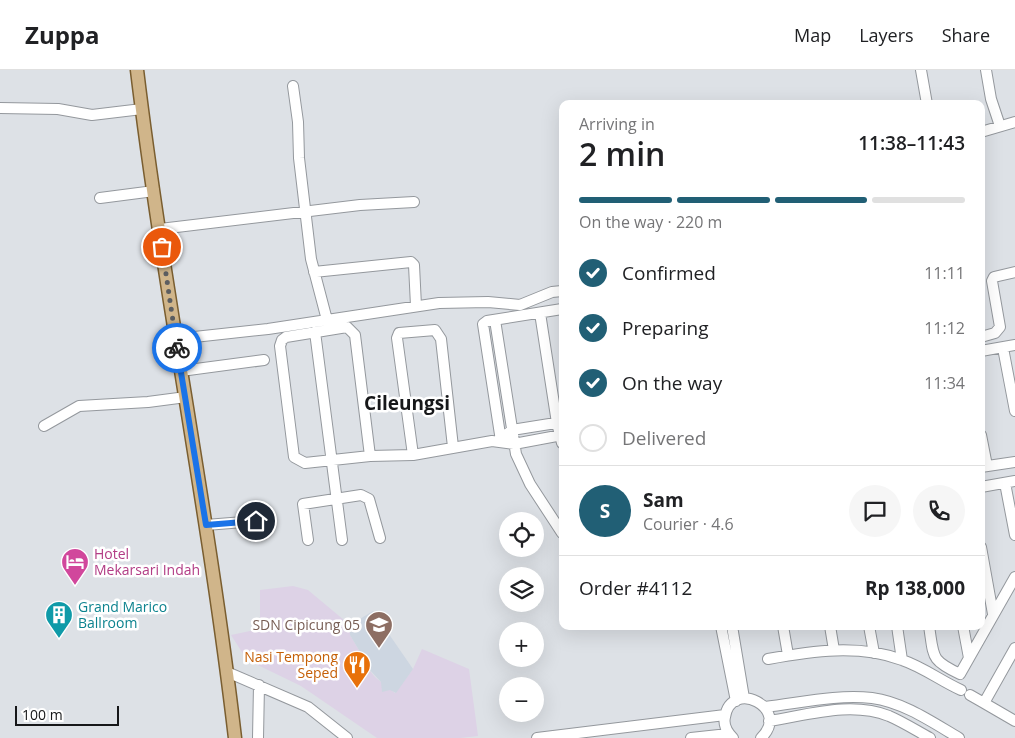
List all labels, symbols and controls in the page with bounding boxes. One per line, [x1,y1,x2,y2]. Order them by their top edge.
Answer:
text: Zuppa [25,18,100,51]
text: Map [794,23,831,47]
text: Layers [859,23,914,47]
text: Share [942,23,990,47]
text: Arriving in [579,113,655,135]
text: 11:38–11:43 [858,130,965,156]
text: 2 min [579,132,665,175]
text: On the way · 220 m [579,211,722,233]
pin [141,226,183,268]
icon: bag [148,233,176,261]
icon: check [579,259,607,287]
text: Confirmed [622,260,716,286]
text: 11:11 [924,262,965,284]
icon: check [579,314,607,342]
text: Preparing [622,315,709,341]
text: 11:12 [924,317,965,339]
courier [152,323,202,373]
icon: bike [163,334,191,362]
icon: check [579,369,607,397]
text: On the way [622,370,722,396]
text: 11:34 [924,372,965,394]
district label: Cileungsi [364,390,450,416]
text: Delivered [622,425,706,451]
button: chat [849,485,901,537]
button: phone [913,485,965,537]
text: Sam [643,487,684,513]
text: S [600,498,610,524]
pin [235,500,277,542]
icon: home [242,507,270,535]
map controls [499,512,544,722]
button: locate [499,512,544,557]
text: Courier · 4.6 [643,513,734,535]
place label: Hotel Mekarsari Indah [94,544,200,579]
hotel icon: Hotel Mekarsari Indah [60,547,90,586]
button: layers [499,567,544,612]
text: Order #4112 [579,575,692,601]
text: Rp 138,000 [865,575,965,601]
place label: Grand Marico Ballroom [78,597,167,632]
building icon: Grand Marico Ballroom [44,600,74,639]
school or university icon: SDN Cipicung 05 [364,610,394,649]
place label: SDN Cipicung 05 [252,615,360,634]
button: + [499,622,544,667]
place label: Nasi Tempong Seped [244,647,338,682]
restaurant icon: Nasi Tempong Seped [342,650,372,689]
button: − [499,677,544,722]
scale bar [15,703,119,726]
text: 100 m [22,705,63,724]

